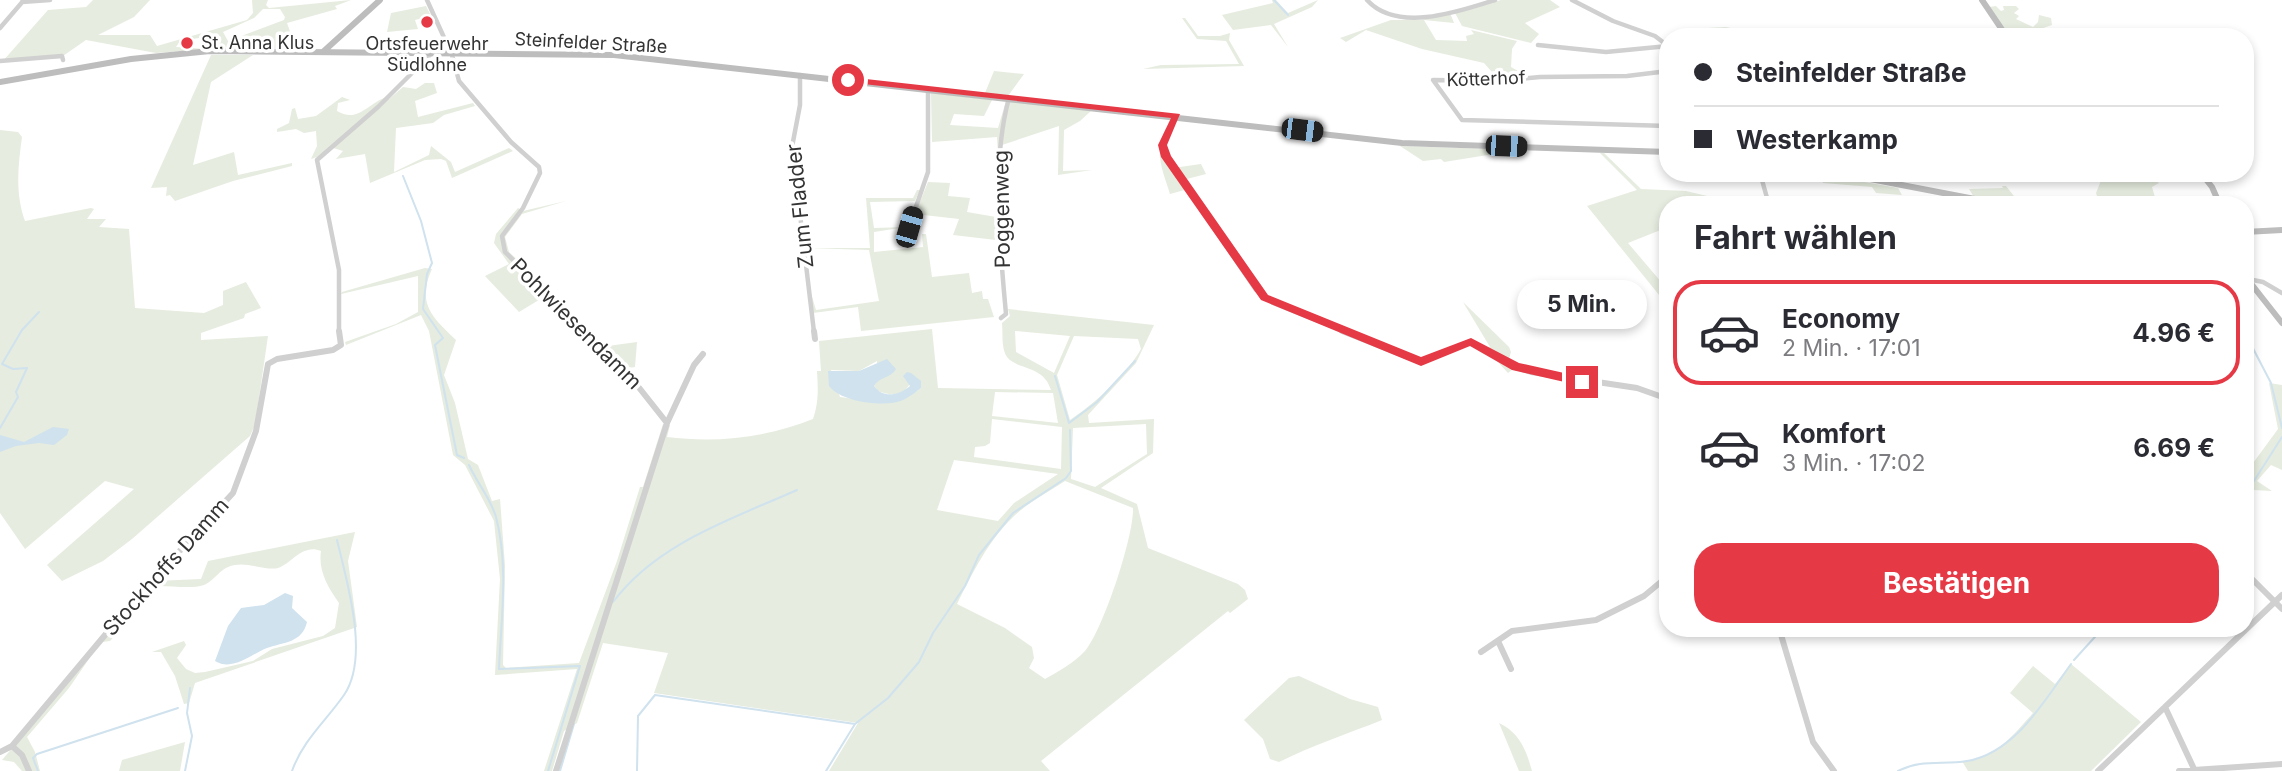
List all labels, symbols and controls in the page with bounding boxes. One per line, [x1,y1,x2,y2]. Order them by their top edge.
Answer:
marker: Ortsfeuerwehr Südlohne [419,14,435,30]
street label: Steinfelder Straße [514,28,668,57]
place label: St. Anna Klus [201,32,314,53]
place label: Ortsfeuerwehr Südlohne [365,33,489,75]
marker: St. Anna Klus [179,35,195,51]
text: Steinfelder Straße [1736,57,1966,88]
route start [832,64,864,96]
street label: Kötterhof [1446,67,1526,90]
car [1280,117,1325,143]
text: Westerkamp [1736,124,1898,155]
car [1485,135,1528,157]
street label: Zum Fladder [781,142,818,270]
street label: Poggenweg [988,150,1015,268]
car [894,204,925,250]
text: Fahrt wählen [1694,218,1897,257]
street label: Pohlwiesendamm [506,253,647,394]
callout: 5 Min. [1517,280,1647,330]
text: 5 Min. [1547,290,1617,318]
icon: car [1698,301,1761,364]
text: Economy [1782,303,1900,334]
text: 4.96 € [2132,317,2215,348]
text: 2 Min. · 17:01 [1782,334,1921,362]
route end [1566,366,1598,398]
icon: car [1698,416,1761,479]
text: Komfort [1782,418,1886,449]
text: 6.69 € [2133,432,2215,463]
text: 3 Min. · 17:02 [1782,449,1926,477]
street label: Stockhoffs Damm [97,493,234,641]
button: Bestätigen [1694,543,2219,623]

